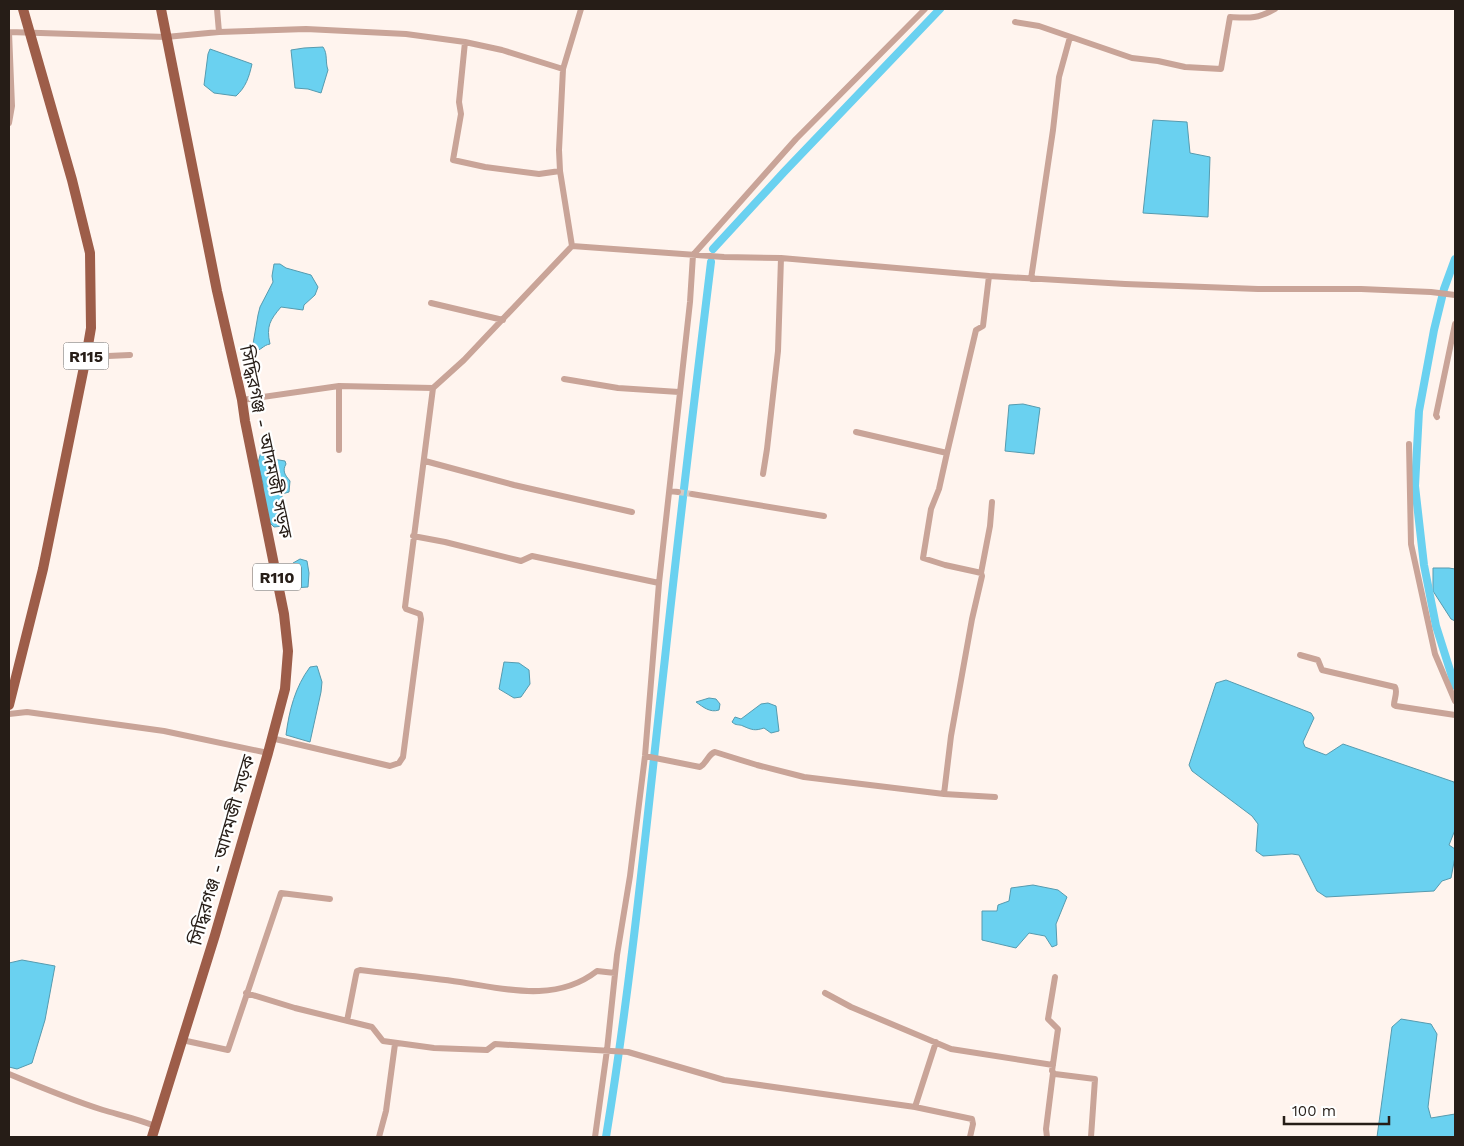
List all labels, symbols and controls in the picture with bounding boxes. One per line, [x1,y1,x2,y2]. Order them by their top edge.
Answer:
road number: R115 [64,342,108,370]
street label: সিদ্ধিরগঞ্জ - আদমজী সড়ক [236,342,297,541]
road number: R110 [253,564,301,590]
street label: সিদ্ধিরগঞ্জ - আদমজী সড়ক [184,752,259,948]
scale bar [1284,1094,1389,1126]
text: 100 m [1292,1102,1336,1120]

